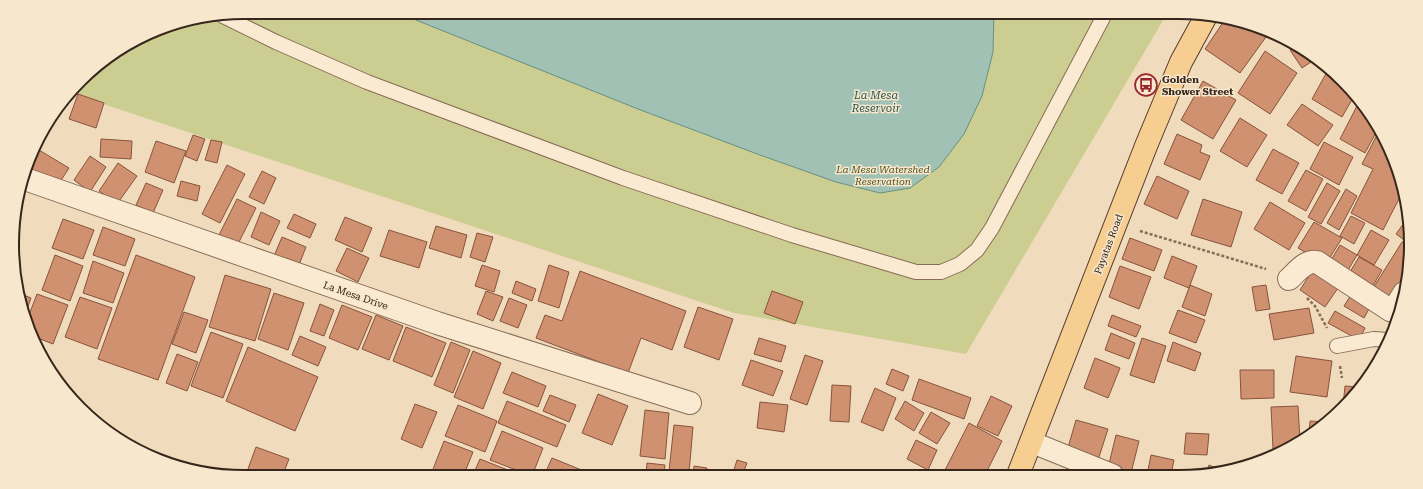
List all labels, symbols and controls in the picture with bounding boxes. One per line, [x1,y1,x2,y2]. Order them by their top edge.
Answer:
bus stop icon: Golden Shower Street [1133,72,1159,98]
place label: Golden Shower Street [1162,74,1233,97]
water label: La Mesa Reservoir [851,89,901,115]
park label: La Mesa Watershed Reservation [835,164,930,187]
street label: Payatas Road [1092,212,1125,276]
street label: La Mesa Drive [322,279,390,312]

